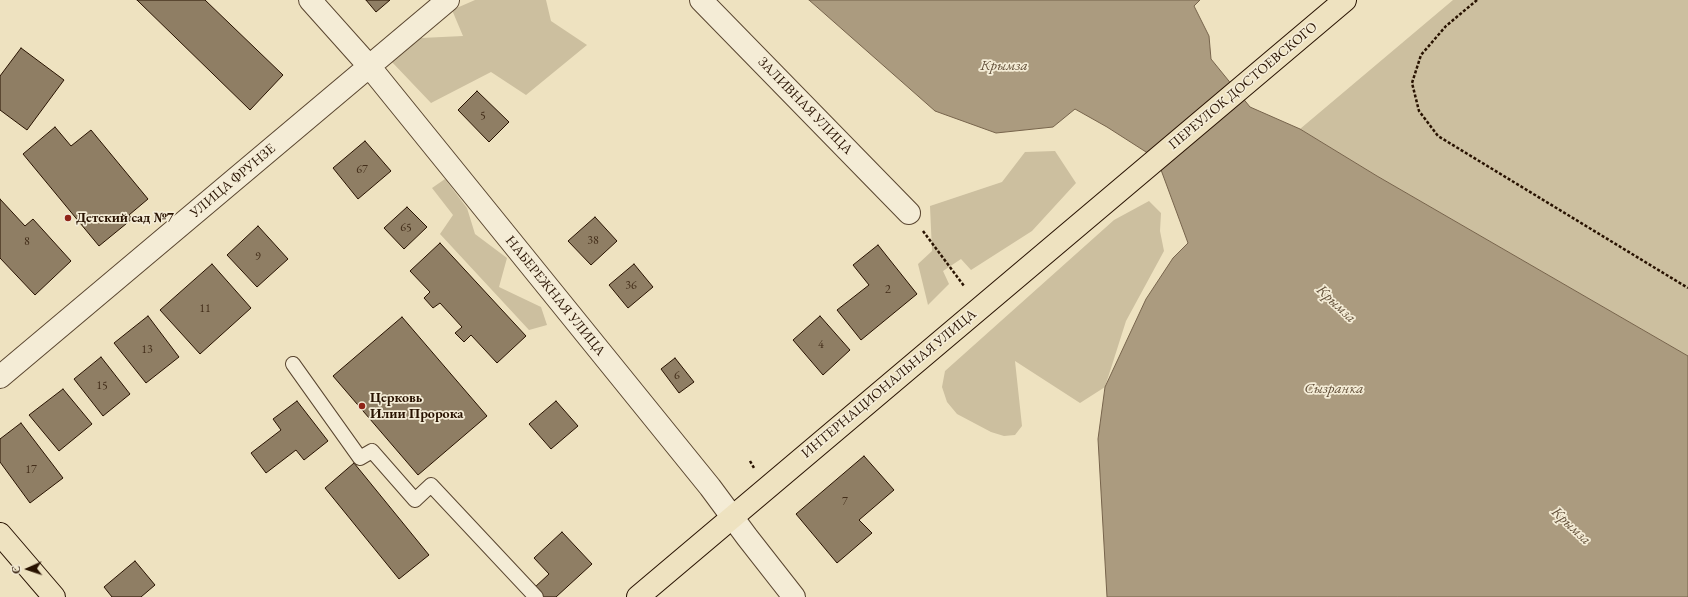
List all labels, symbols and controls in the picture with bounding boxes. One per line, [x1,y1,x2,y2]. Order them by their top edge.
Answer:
street label: ПЕРЕУЛОК ДОСТОЕВСКОГО [1165,19,1321,153]
street label: ЗАЛИВНАЯ УЛИЦА [754,54,856,158]
water label: Крымза [980,57,1028,75]
house number: 5 [480,109,486,123]
street label: УЛИЦА ФРУНЗЕ [187,140,279,222]
house number: 67 [356,163,368,177]
place label: Детский сад №7 [76,210,174,226]
marker: Детский сад №7 [63,213,73,223]
house number: 65 [400,221,412,235]
street label: НАБЕРЕЖНАЯ УЛИЦА [501,233,609,359]
house number: 38 [587,234,599,248]
house number: 8 [24,235,30,249]
house number: 9 [255,250,261,264]
house number: 36 [625,279,637,293]
water label: Крымза [1312,281,1360,327]
house number: 2 [885,283,891,297]
house number: 11 [199,302,211,316]
street label: ИНТЕРНАЦИОНАЛЬНАЯ УЛИЦА [798,306,980,462]
house number: 4 [818,338,824,352]
house number: 13 [141,343,153,357]
house number: 6 [674,369,680,383]
house number: 15 [96,379,108,393]
water label: Сызранка [1304,380,1364,398]
place label: Церковь Илии Пророка [370,390,463,422]
marker: Церковь Илии Пророка [357,401,367,411]
house number: 17 [25,463,37,477]
house number: 7 [842,495,848,509]
water label: Крымза [1547,503,1595,549]
north arrow [8,549,48,589]
text: С [9,565,23,574]

